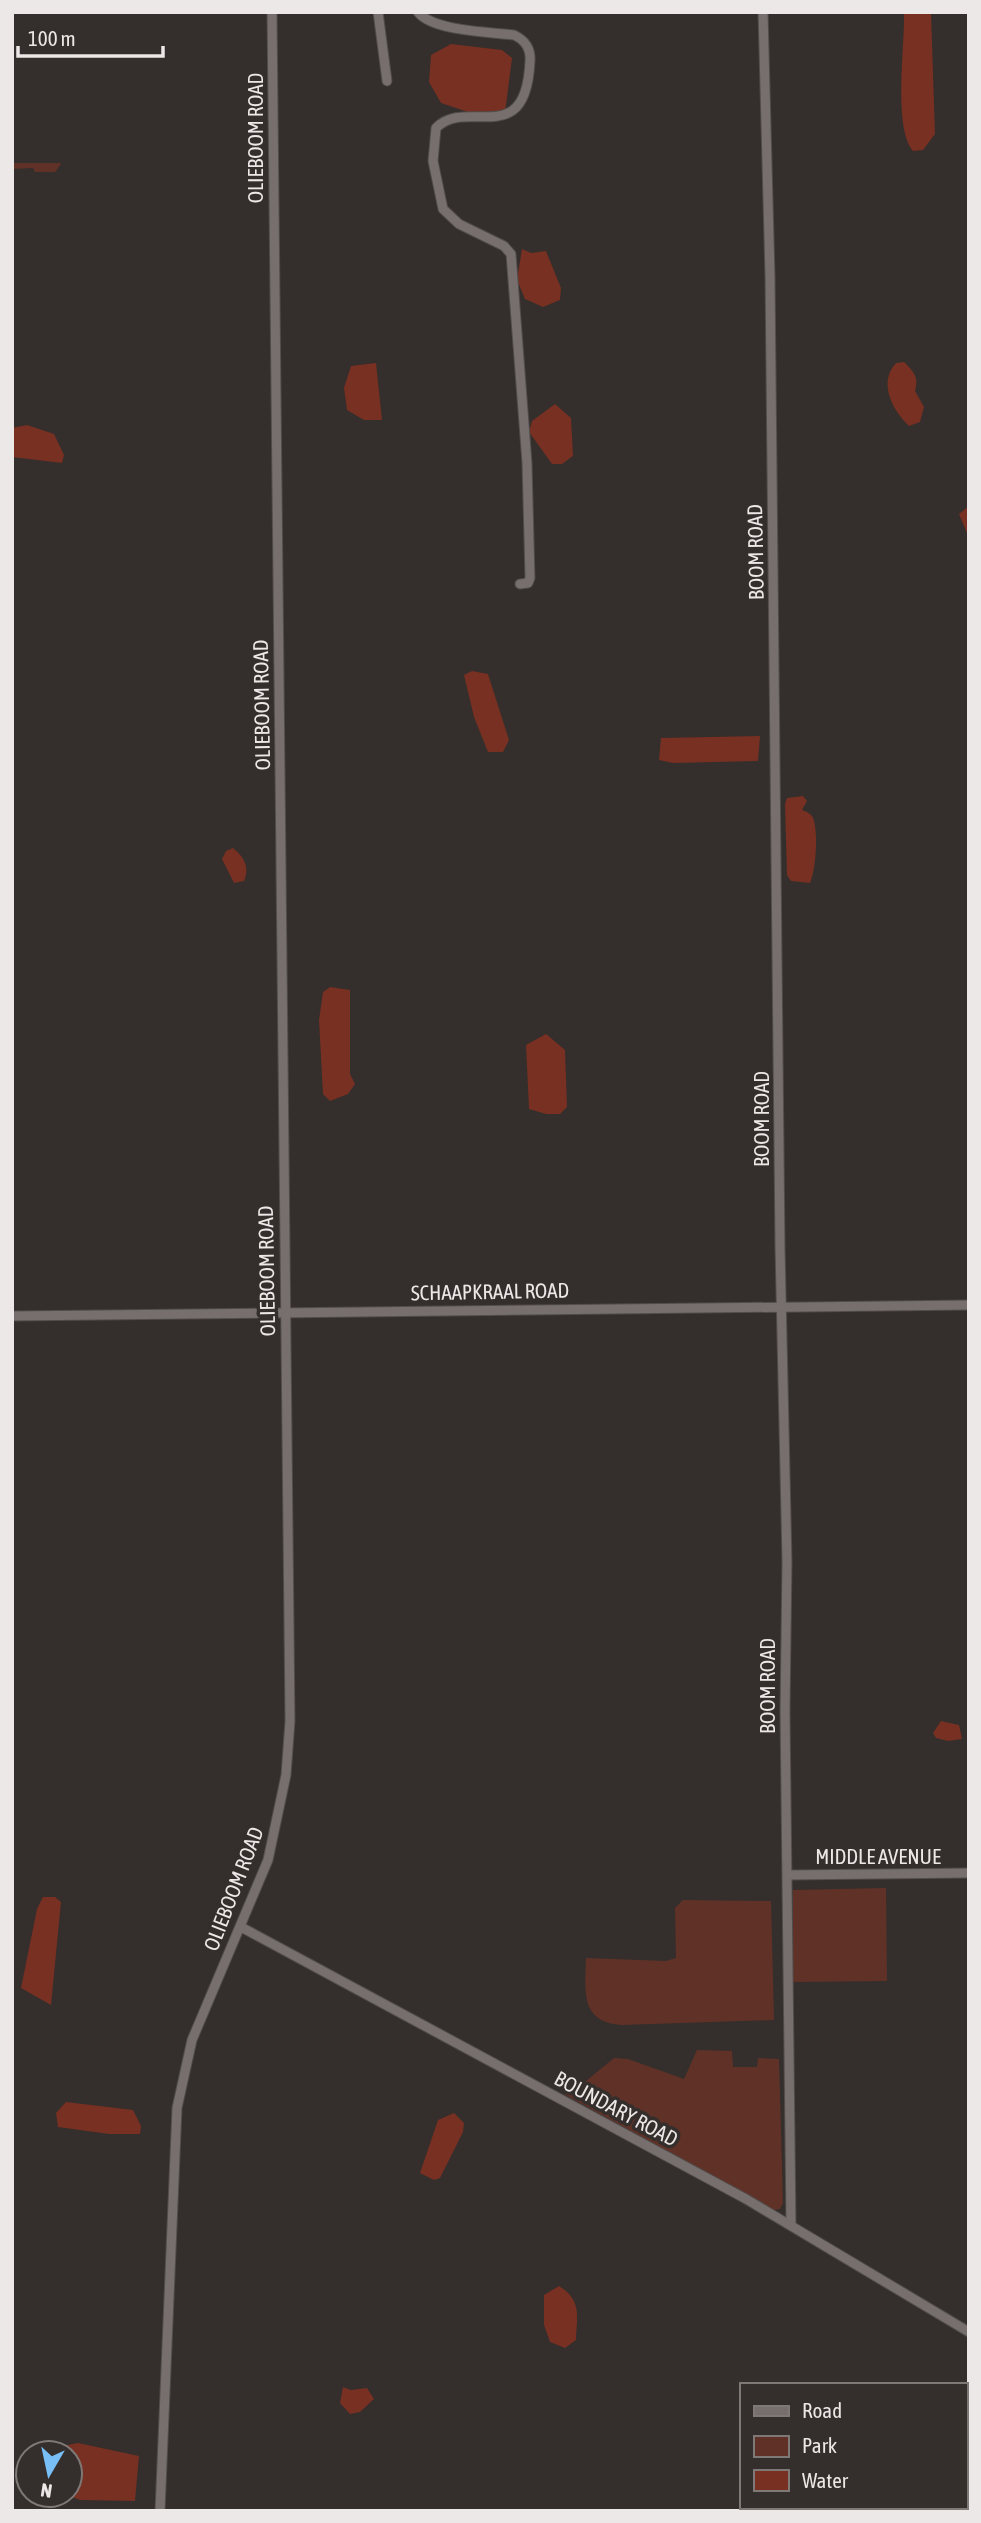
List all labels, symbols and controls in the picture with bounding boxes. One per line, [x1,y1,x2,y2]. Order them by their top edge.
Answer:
scale bar [18,14,163,58]
text: 100 m [28,26,76,50]
street label: OLIEBOOM ROAD [243,73,267,203]
street label: BOOM ROAD [742,504,768,600]
street label: OLIEBOOM ROAD [248,639,274,771]
street label: BOOM ROAD [749,1071,773,1167]
street label: OLIEBOOM ROAD [253,1205,279,1337]
street label: SCHAAPKRAAL ROAD [411,1278,569,1304]
street label: BOOM ROAD [755,1638,779,1734]
street label: OLIEBOOM ROAD [198,1823,268,1954]
street label: MIDDLE AVENUE [815,1844,941,1868]
street label: BOUNDARY ROAD [551,2066,682,2151]
legend [740,2383,967,2509]
text: Road [802,2398,842,2422]
text: Park [802,2433,837,2457]
north arrow [14,2439,84,2509]
text: Water [802,2468,849,2492]
text: N [39,2479,54,2503]

